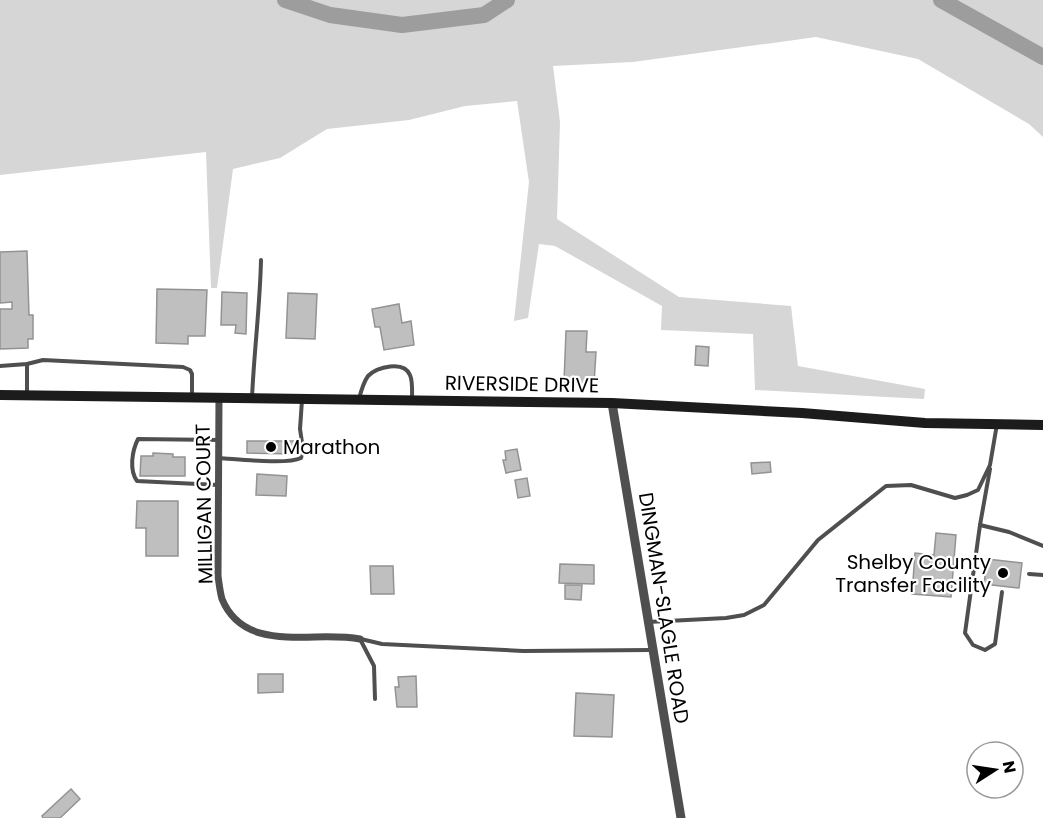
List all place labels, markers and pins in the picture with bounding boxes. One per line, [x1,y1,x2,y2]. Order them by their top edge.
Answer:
place label: Marathon [283,433,380,461]
marker: Marathon [264,440,278,454]
place label: Shelby County Transfer Facility [835,548,991,599]
marker: Shelby County Transfer Facility [996,566,1010,580]

